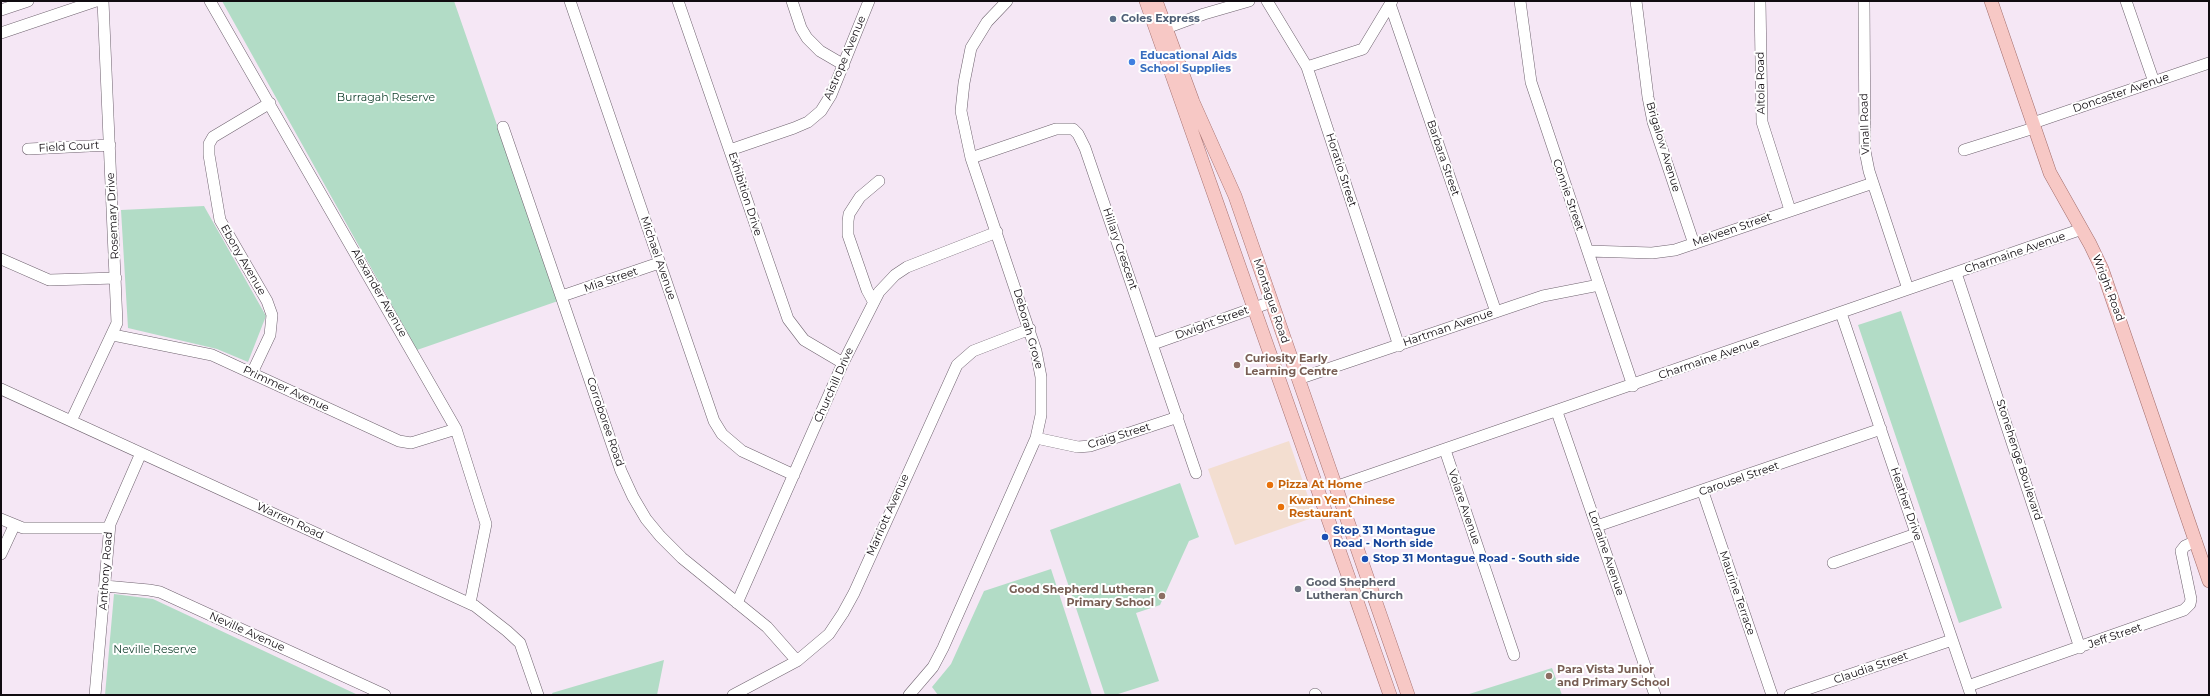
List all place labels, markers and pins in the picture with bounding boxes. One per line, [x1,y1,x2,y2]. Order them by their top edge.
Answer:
place label: Coles Express [1121,12,1200,26]
marker: Coles Express [1108,14,1118,24]
place label: Educational Aids School Supplies [1140,49,1237,75]
marker: Educational Aids School Supplies [1127,57,1137,67]
place label: Curiosity Early Learning Centre [1245,352,1338,378]
marker: Curiosity Early Learning Centre [1232,360,1242,370]
place label: Pizza At Home [1278,478,1362,492]
marker: Pizza At Home [1265,480,1275,490]
place label: Kwan Yen Chinese Restaurant [1289,494,1395,520]
marker: Kwan Yen Chinese Restaurant [1276,502,1286,512]
place label: Stop 31 Montague Road - North side [1333,524,1435,550]
marker: Stop 31 Montague Road - North side [1320,532,1330,542]
place label: Stop 31 Montague Road - South side [1373,552,1580,566]
marker: Stop 31 Montague Road - South side [1360,554,1370,564]
place label: Good Shepherd Lutheran Church [1306,576,1403,602]
place label: Good Shepherd Lutheran Primary School [1009,583,1154,609]
marker: Good Shepherd Lutheran Church [1293,584,1303,594]
marker: Good Shepherd Lutheran Primary School [1157,591,1167,601]
place label: Para Vista Junior and Primary School [1557,663,1670,689]
marker: Para Vista Junior and Primary School [1544,671,1554,681]

